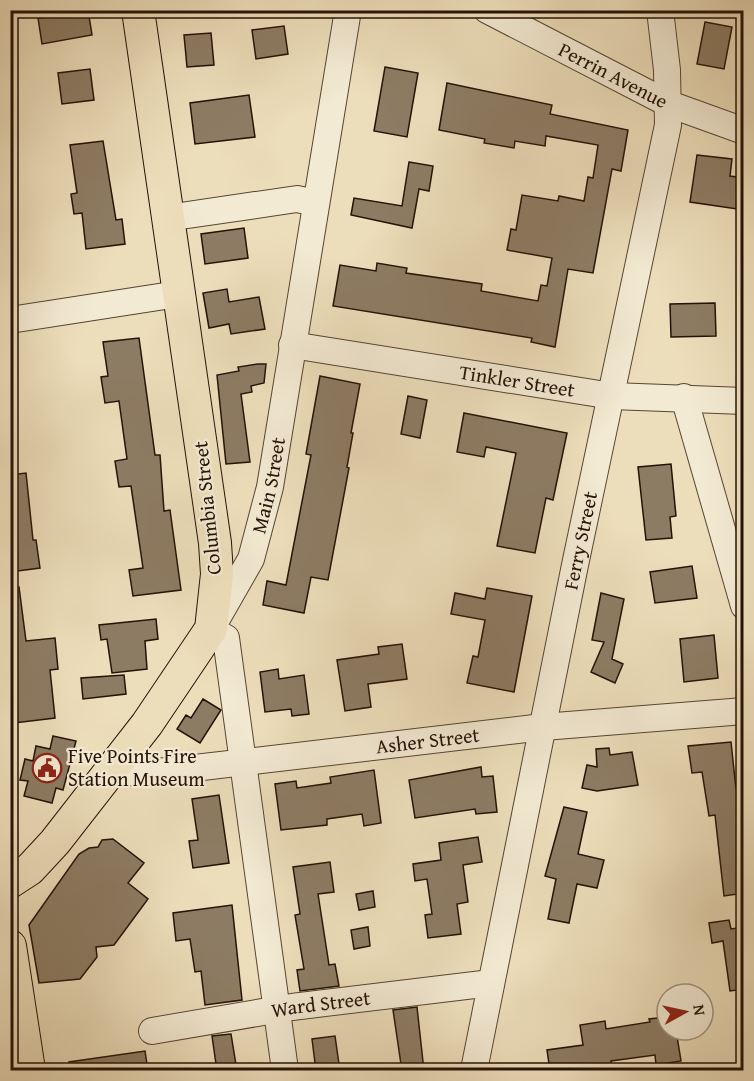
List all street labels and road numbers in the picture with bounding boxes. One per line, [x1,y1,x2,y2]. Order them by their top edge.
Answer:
street label: Perrin Avenue [554,34,673,115]
street label: Tinkler Street [457,357,577,404]
street label: Main Street [243,435,292,536]
street label: Columbia Street [185,440,228,576]
street label: Ferry Street [555,489,604,592]
street label: Asher Street [374,720,481,761]
street label: Ward Street [269,983,372,1024]

